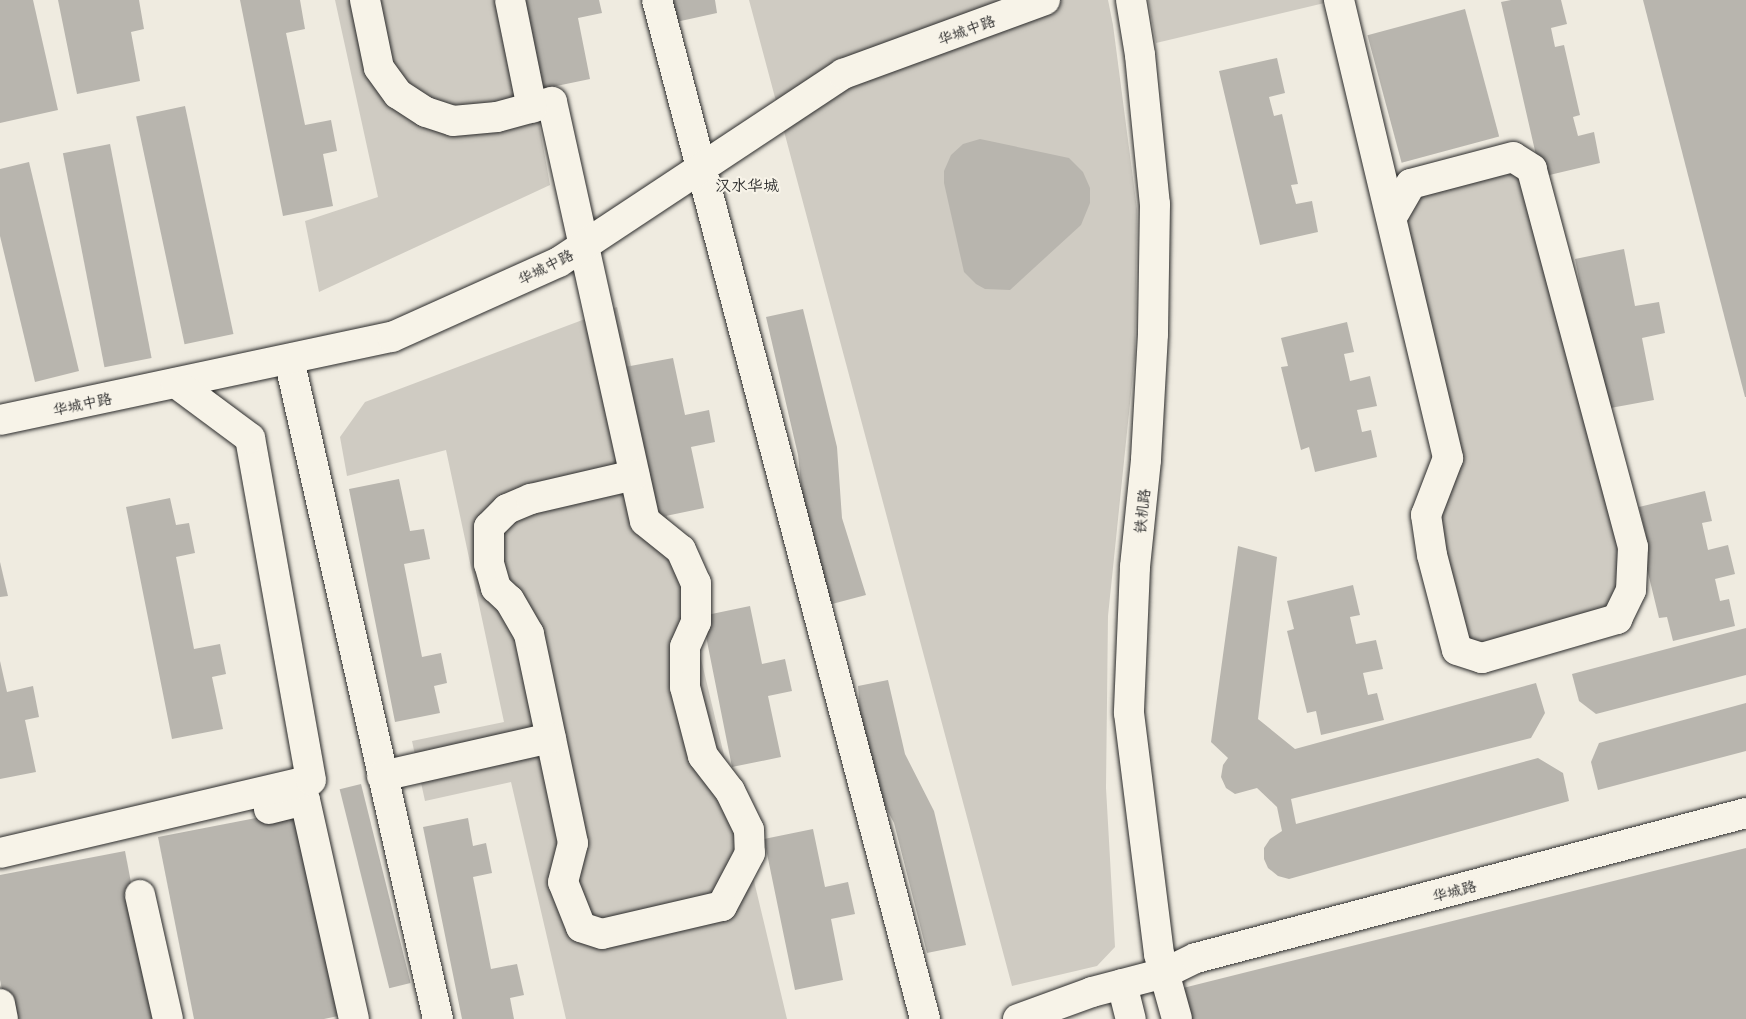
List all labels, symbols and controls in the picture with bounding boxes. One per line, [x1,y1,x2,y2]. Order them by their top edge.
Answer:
street label: 华城中路 [935,10,997,48]
district label: 汉水华城 [715,174,779,194]
street label: 华城中路 [514,244,576,288]
street label: 华城中路 [51,388,113,418]
street label: 铁机路 [1130,488,1152,534]
street label: 华城路 [1430,875,1478,905]

